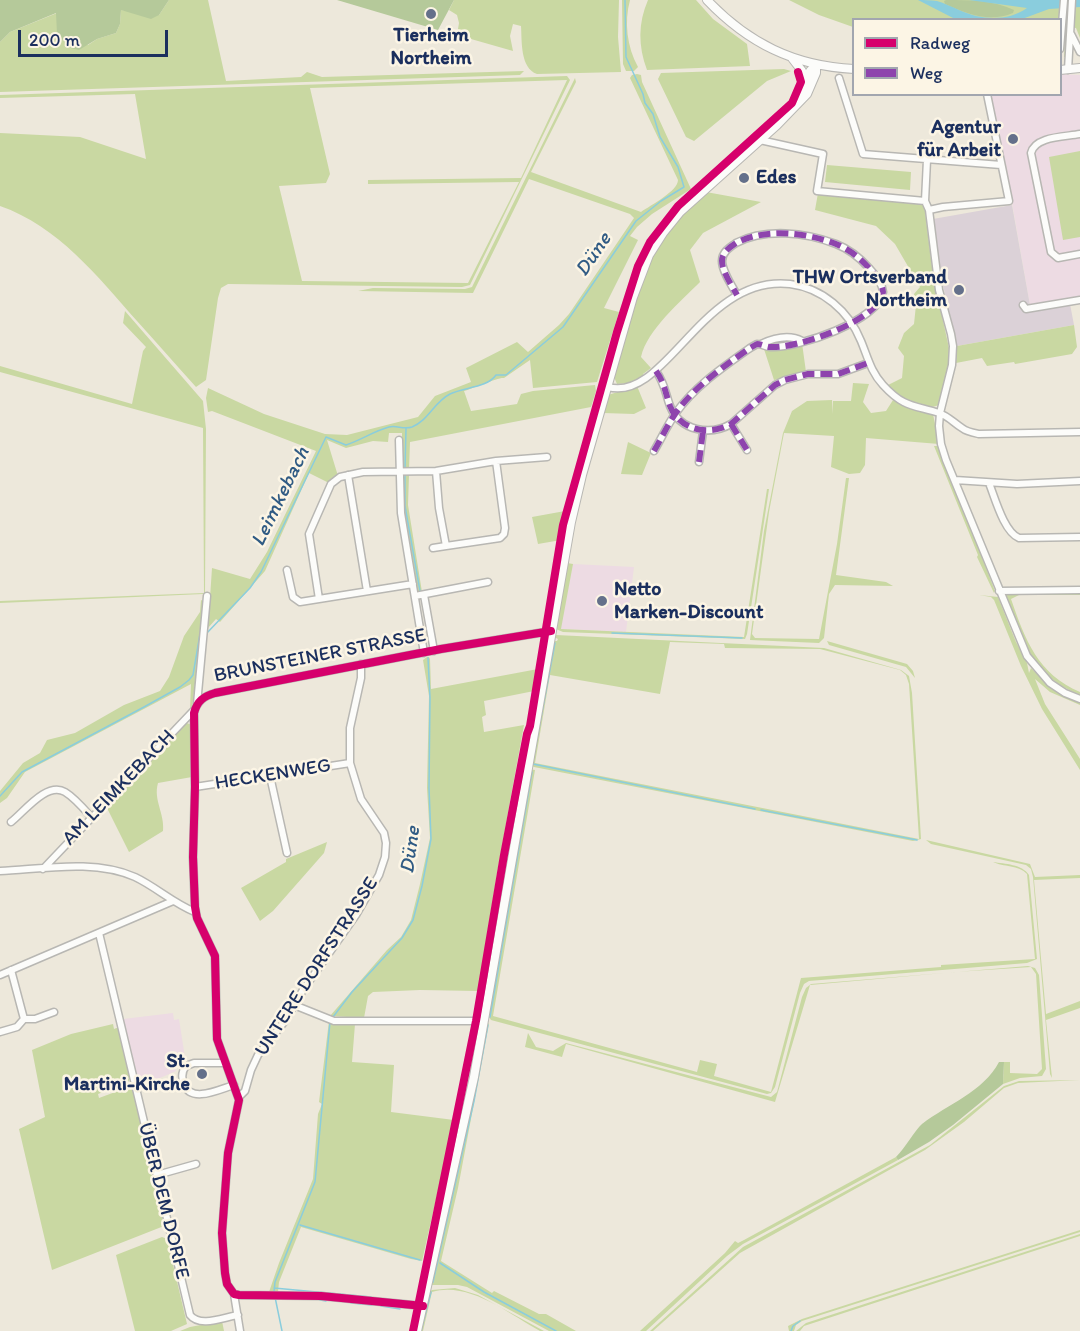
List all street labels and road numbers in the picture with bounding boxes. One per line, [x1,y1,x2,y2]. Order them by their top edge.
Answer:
street label: BRUNSTEINER STRASSE [212,624,428,688]
street label: AM LEIMKEBACH [58,725,180,851]
street label: HECKENWEG [213,754,333,796]
street label: UNTERE DORFSTRASSE [250,873,384,1061]
street label: ÜBER DEM DORFE [132,1120,194,1282]

